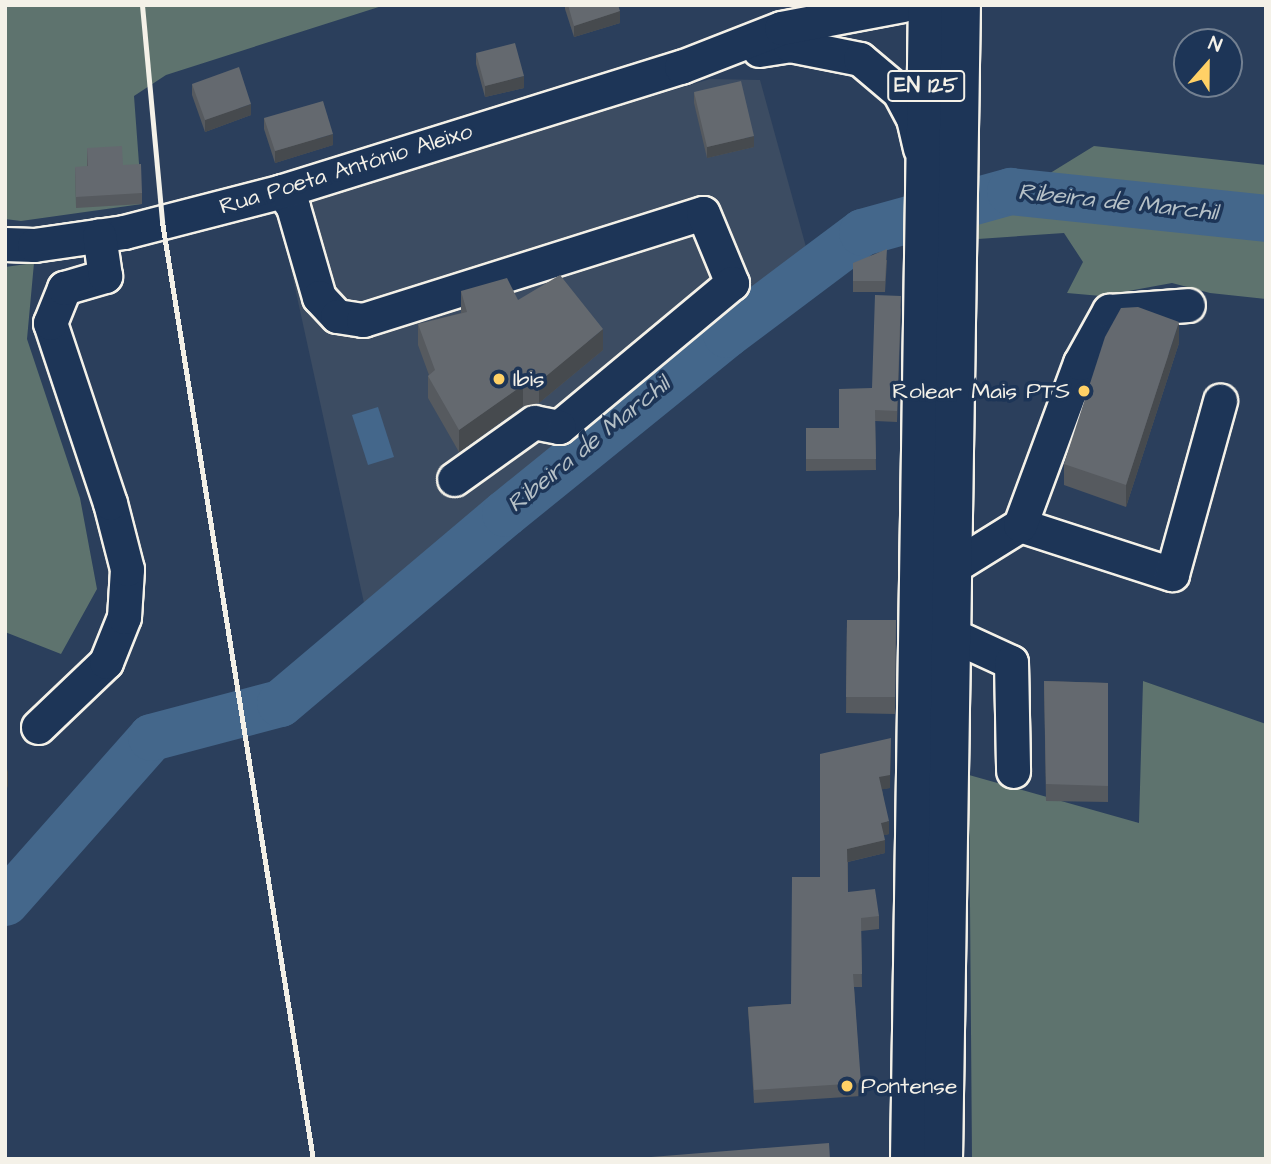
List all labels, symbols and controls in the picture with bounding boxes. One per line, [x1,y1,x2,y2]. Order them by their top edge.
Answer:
north arrow [1173,28,1243,98]
text: N [1205,30,1225,60]
road number: EN 125 [886,68,966,104]
street label: Rua Poeta António Aleixo [216,117,476,221]
water label: Ribeira de Marchil [1017,178,1219,228]
place label: Ibis [513,365,544,393]
marker: Ibis [491,371,507,387]
water label: Ribeira de Marchil [502,371,676,519]
place label: Rolear Mais PTS [892,377,1070,405]
marker: Rolear Mais PTS [1076,383,1092,399]
place label: Pontense [861,1072,957,1100]
marker: Pontense [839,1078,855,1094]

